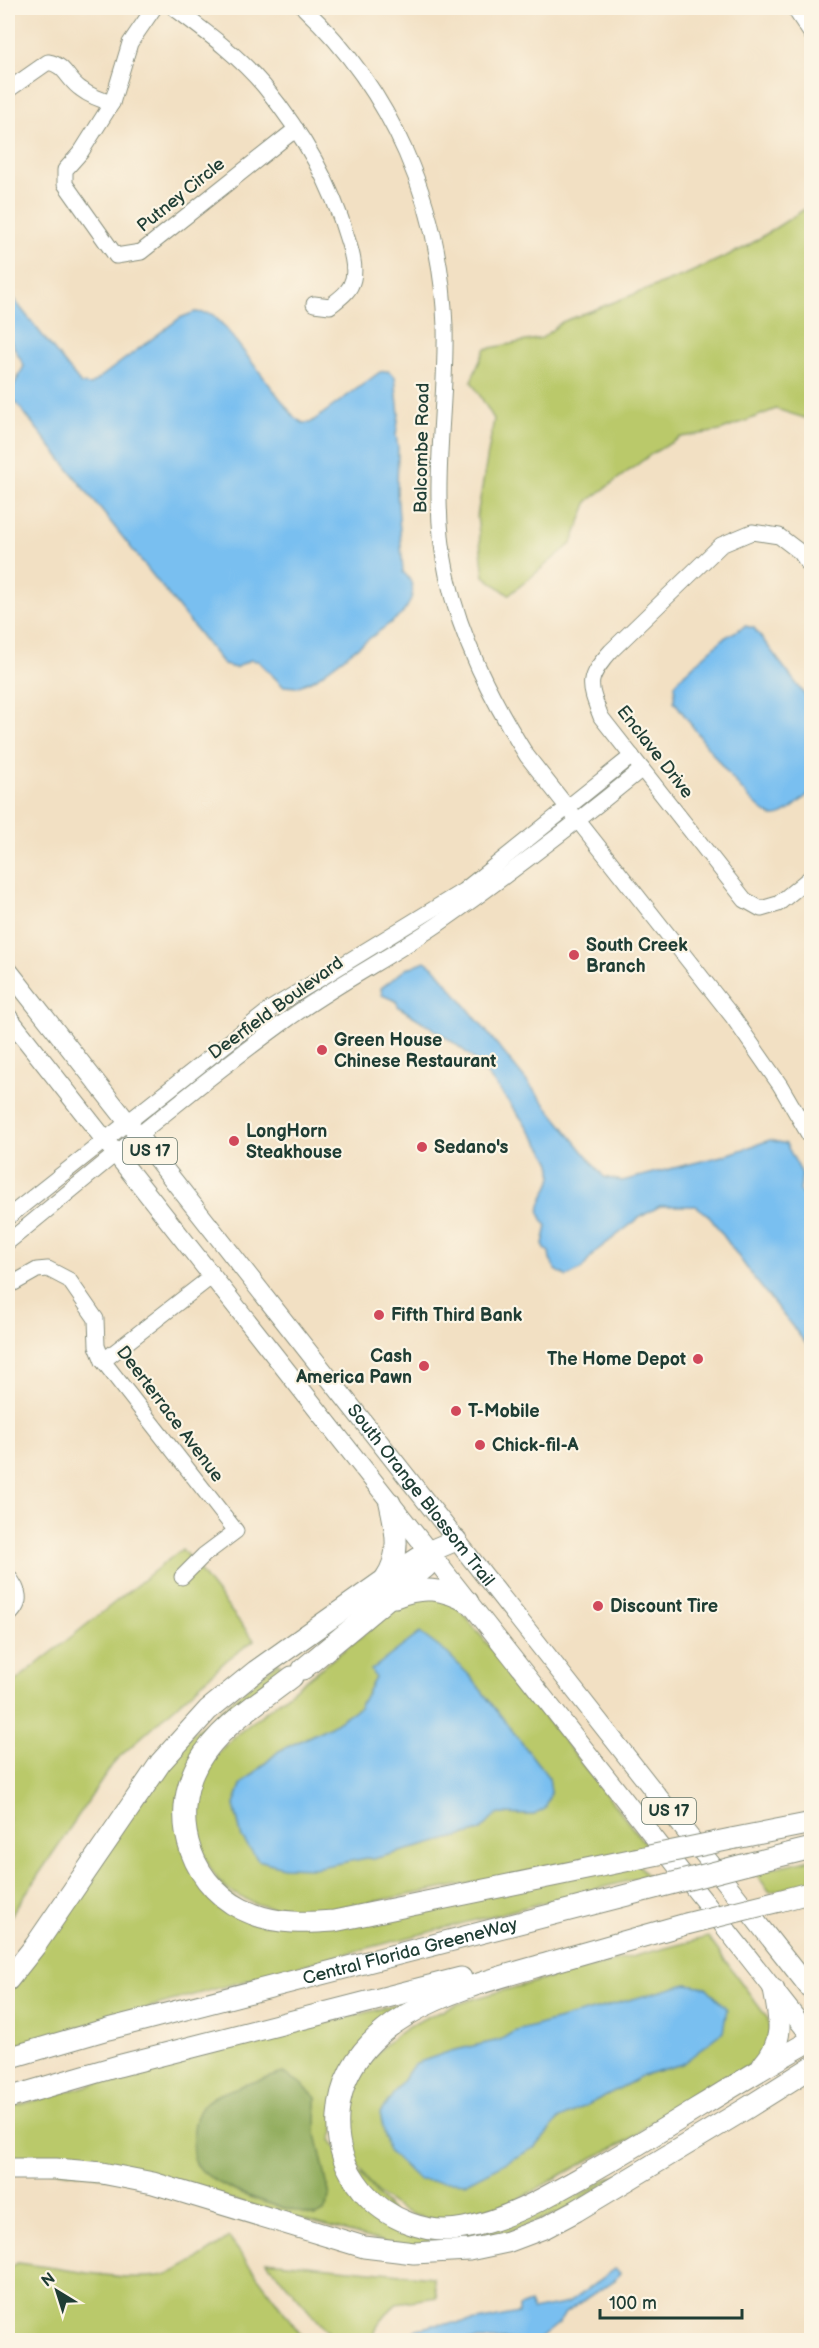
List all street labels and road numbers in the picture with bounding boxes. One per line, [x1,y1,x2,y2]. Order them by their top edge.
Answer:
street label: Putney Circle [133,153,229,237]
street label: Balcombe Road [410,383,434,513]
street label: Enclave Drive [612,701,698,803]
street label: Deerfield Boulevard [205,952,347,1064]
road number: US 17 [123,1138,177,1164]
street label: Deerterrace Avenue [112,1342,228,1486]
street label: South Orange Blossom Trail [343,1400,499,1590]
road number: US 17 [642,1798,696,1824]
street label: Central Florida GreeneWay [300,1913,520,1989]

